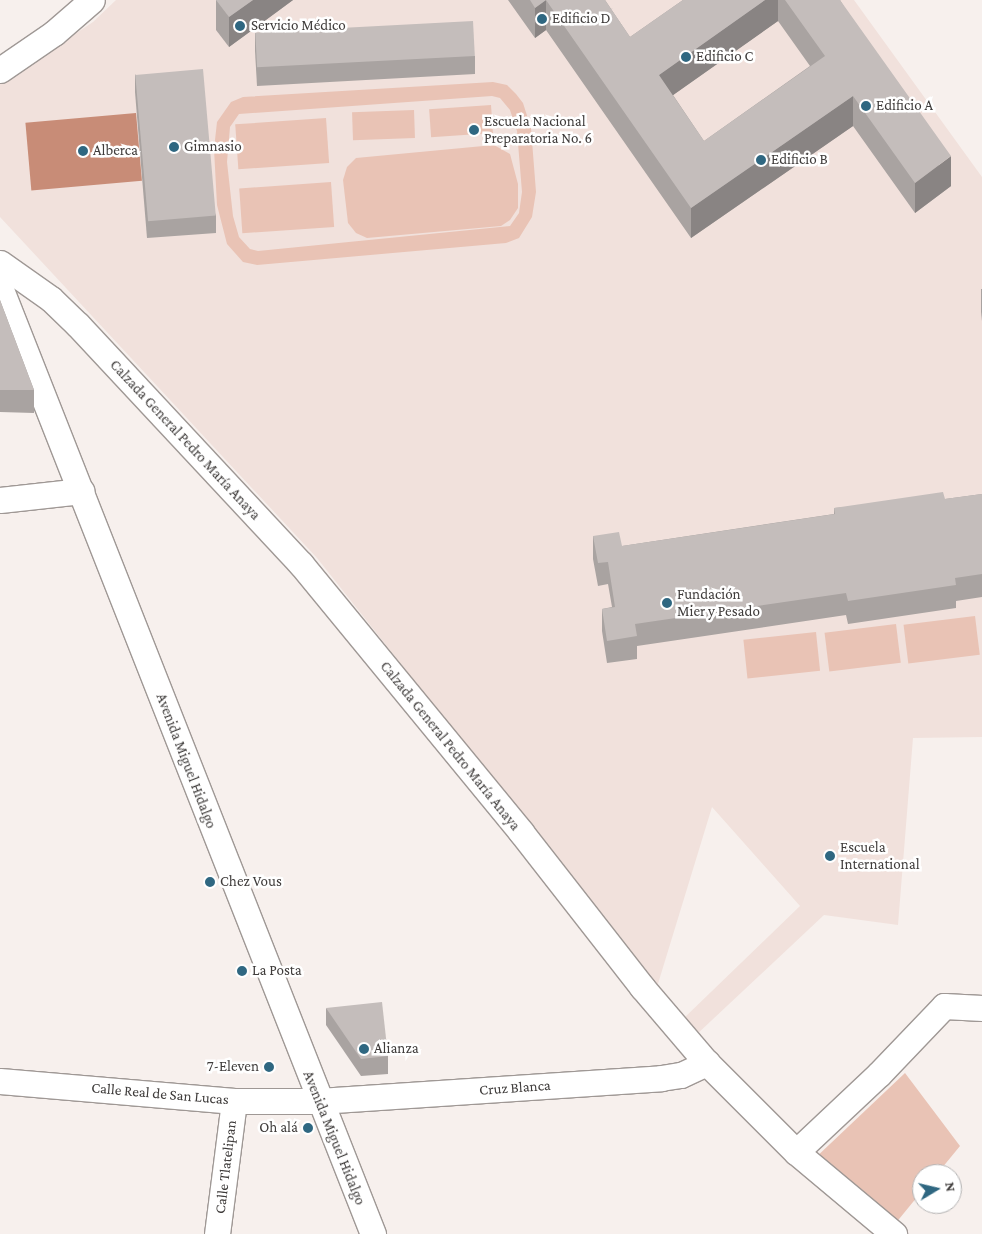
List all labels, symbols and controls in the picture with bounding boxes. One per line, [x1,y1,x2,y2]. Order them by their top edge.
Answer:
place label: Edificio D [552,10,610,28]
marker: Edificio D [536,13,548,25]
place label: Servicio Médico [251,17,346,35]
marker: Servicio Médico [233,19,247,33]
place label: Edificio C [696,48,753,66]
marker: Edificio C [680,51,692,63]
place label: Edificio A [876,97,933,115]
marker: Edificio A [860,100,872,112]
place label: Escuela Nacional Preparatoria No. 6 [484,112,592,147]
marker: Escuela Nacional Preparatoria No. 6 [468,124,480,136]
place label: Gimnasio [184,138,242,156]
marker: Gimnasio [168,141,180,153]
place label: Alberca [93,142,138,160]
marker: Alberca [77,145,89,157]
place label: Edificio B [771,151,828,169]
marker: Edificio B [755,154,767,166]
street label: Calzada General Pedro María Anaya [106,356,264,524]
place label: Fundación Mier y Pesado [677,585,760,620]
marker: Fundación Mier y Pesado [661,597,673,609]
street label: Calzada General Pedro María Anaya [376,658,524,834]
street label: Avenida Miguel Hidalgo [152,691,220,831]
place label: Escuela International [840,838,920,873]
marker: Escuela International [824,850,836,862]
place label: Chez Vous [220,873,282,891]
marker: Chez Vous [204,876,216,888]
place label: La Posta [252,962,302,980]
marker: La Posta [236,965,248,977]
place label: Alianza [374,1040,419,1058]
marker: Alianza [358,1043,370,1055]
place label: 7-Eleven [207,1058,259,1076]
marker: 7-Eleven [263,1061,275,1073]
street label: Avenida Miguel Hidalgo [299,1068,369,1208]
street label: Cruz Blanca [479,1077,551,1099]
street label: Calle Real de San Lucas [91,1079,229,1109]
street label: Calle Tlatelipan [211,1119,241,1215]
place label: Oh alá [259,1119,298,1137]
marker: Oh alá [302,1122,314,1134]
north arrow [912,1164,962,1214]
text: N [942,1181,959,1193]

